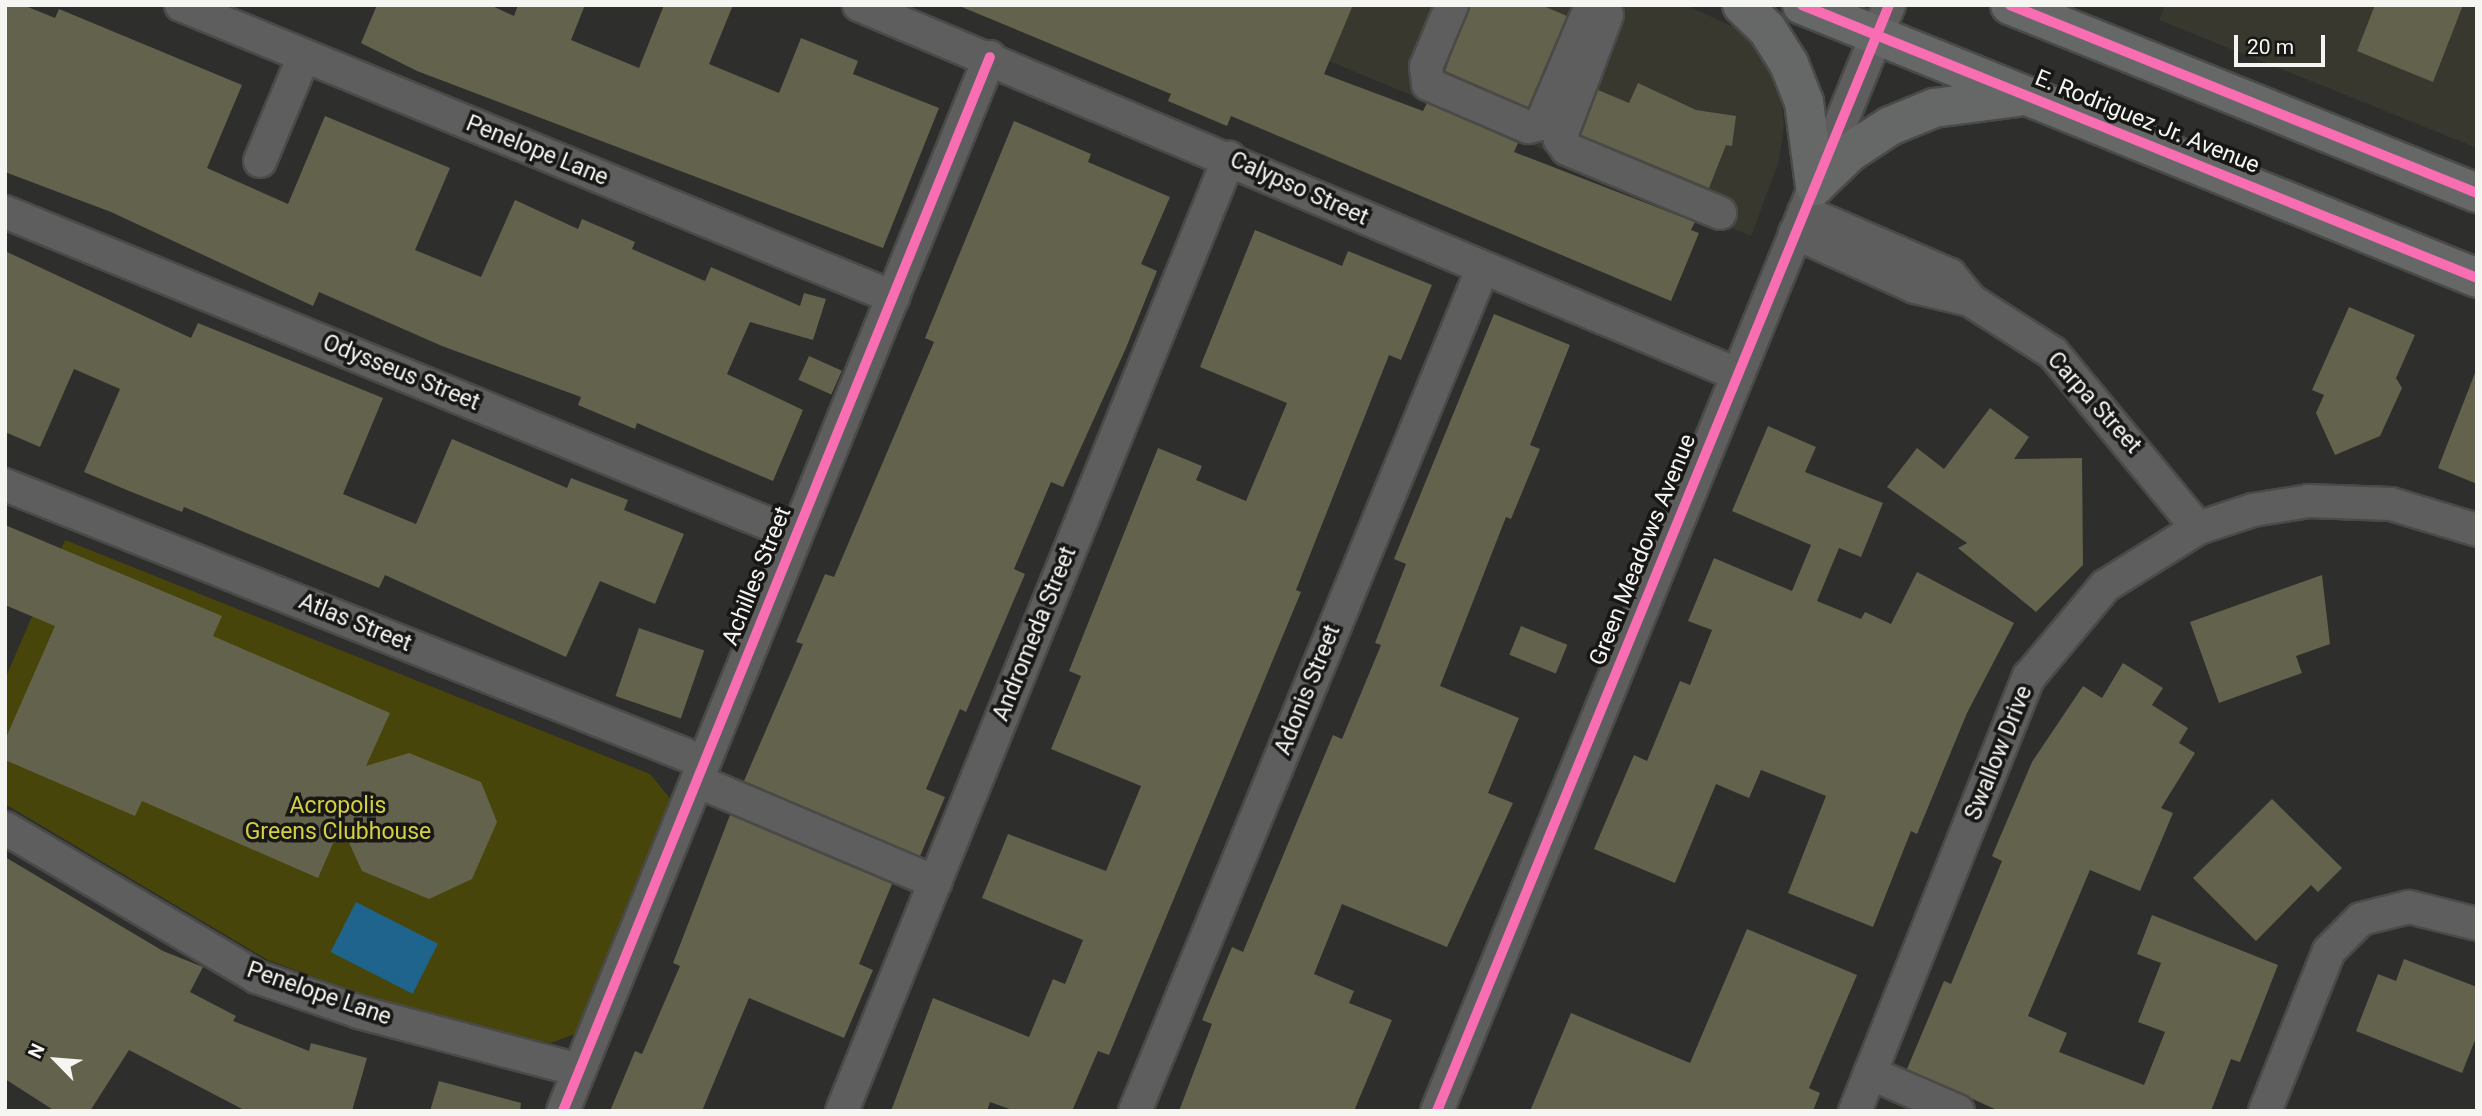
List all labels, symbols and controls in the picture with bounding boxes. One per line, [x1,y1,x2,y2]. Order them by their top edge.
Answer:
scale bar [2237,21,2328,65]
text: 20 m [2247,35,2294,59]
street label: E. Rodriguez Jr. Avenue [2031,64,2263,180]
street label: Penelope Lane [462,110,612,192]
street label: Calypso Street [1226,146,1372,232]
street label: Odysseus Street [319,329,483,417]
street label: Carpa Street [2041,347,2147,459]
street label: Green Meadows Avenue [1584,430,1702,670]
street label: Achilles Street [717,503,797,649]
street label: Andromeda Street [987,543,1083,725]
street label: Atlas Street [295,588,415,658]
street label: Adonis Street [1269,621,1347,759]
street label: Swallow Drive [1960,682,2038,824]
park label: Acropolis Greens Clubhouse [245,792,431,846]
street label: Penelope Lane [243,956,395,1032]
north arrow [21,1025,91,1095]
text: N [23,1040,50,1062]

